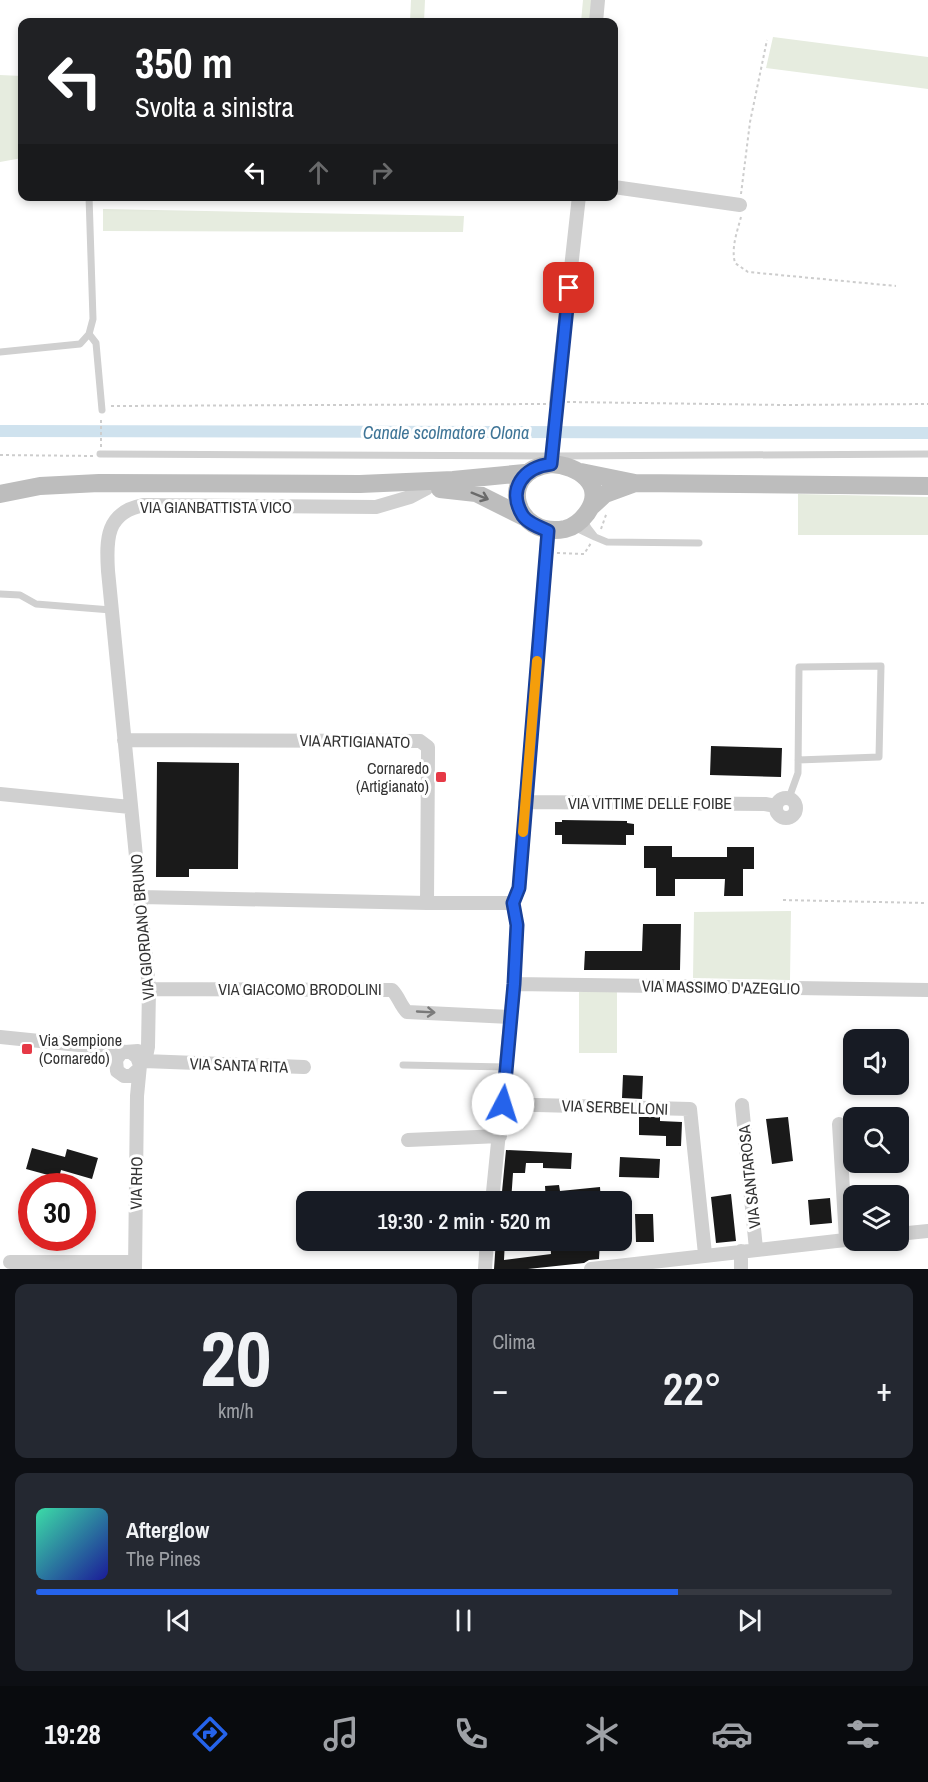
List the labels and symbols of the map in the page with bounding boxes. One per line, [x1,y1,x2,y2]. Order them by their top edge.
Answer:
pin [543,262,594,313]
water label: Canale scolmatore Olona [363,420,529,445]
one-way arrow [470,491,489,502]
street label: VIA GIANBATTISTA VICO [140,496,292,518]
street label: VIA ARTIGIANATO [299,729,411,753]
place label: Cornaredo (Artigianato) [356,757,429,797]
marker: Cornaredo (Artigianato) [434,770,448,784]
street label: VIA VITTIME DELLE FOIBE [568,792,732,814]
street label: VIA GIORDANO BRUNO [125,853,159,1001]
street label: VIA MASSIMO D'AZEGLIO [642,975,800,999]
street label: VIA GIACOMO BRODOLINI [218,978,382,1000]
one-way arrow [416,1007,435,1018]
place label: Via Sempione (Cornaredo) [39,1029,122,1069]
marker: Via Sempione (Cornaredo) [20,1042,34,1056]
street label: VIA SANTA RITA [189,1052,289,1078]
position arrow [471,1072,535,1136]
street label: VIA SERBELLONI [561,1094,669,1120]
street label: VIA SANTAROSA [733,1124,765,1230]
street label: VIA RHO [125,1156,147,1210]
speed limit sign: 30 [18,1173,96,1251]

